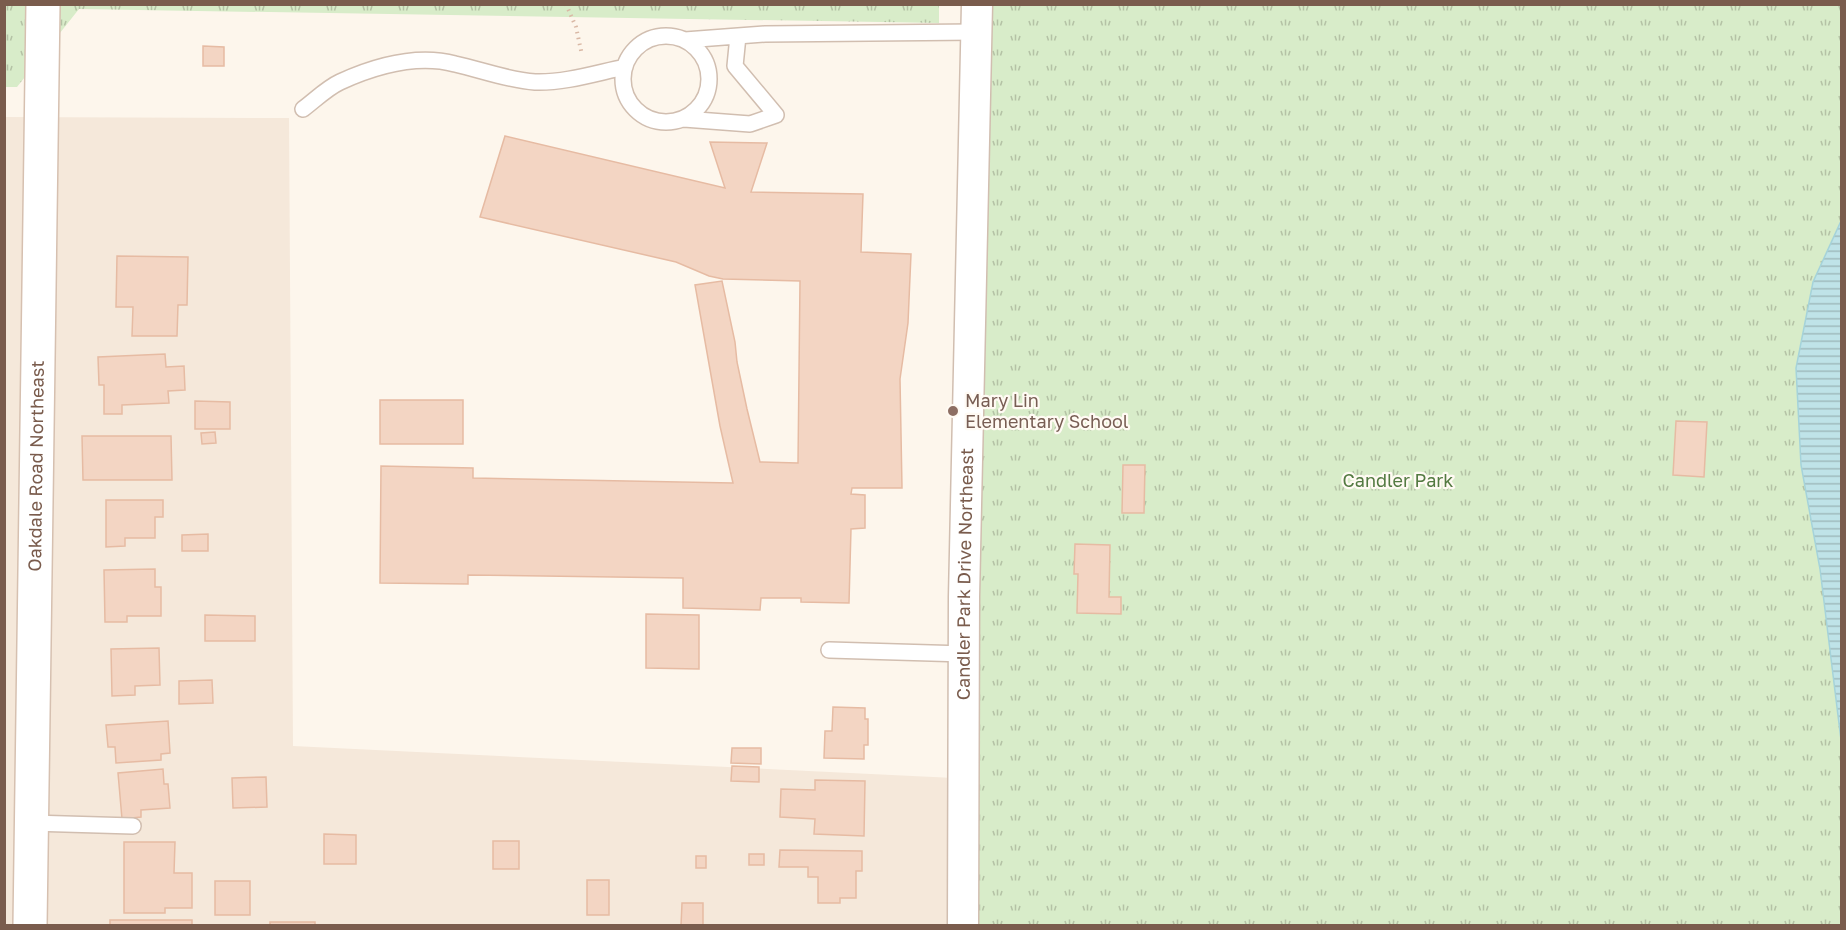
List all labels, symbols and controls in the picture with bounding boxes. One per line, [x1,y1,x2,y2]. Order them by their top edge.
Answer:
street label: Oakdale Road Northeast [23,360,48,572]
place label: Mary Lin Elementary School [965,389,1129,432]
marker: Mary Lin Elementary School [946,404,960,418]
street label: Candler Park Drive Northeast [952,448,977,700]
park label: Candler Park [1342,469,1454,491]

